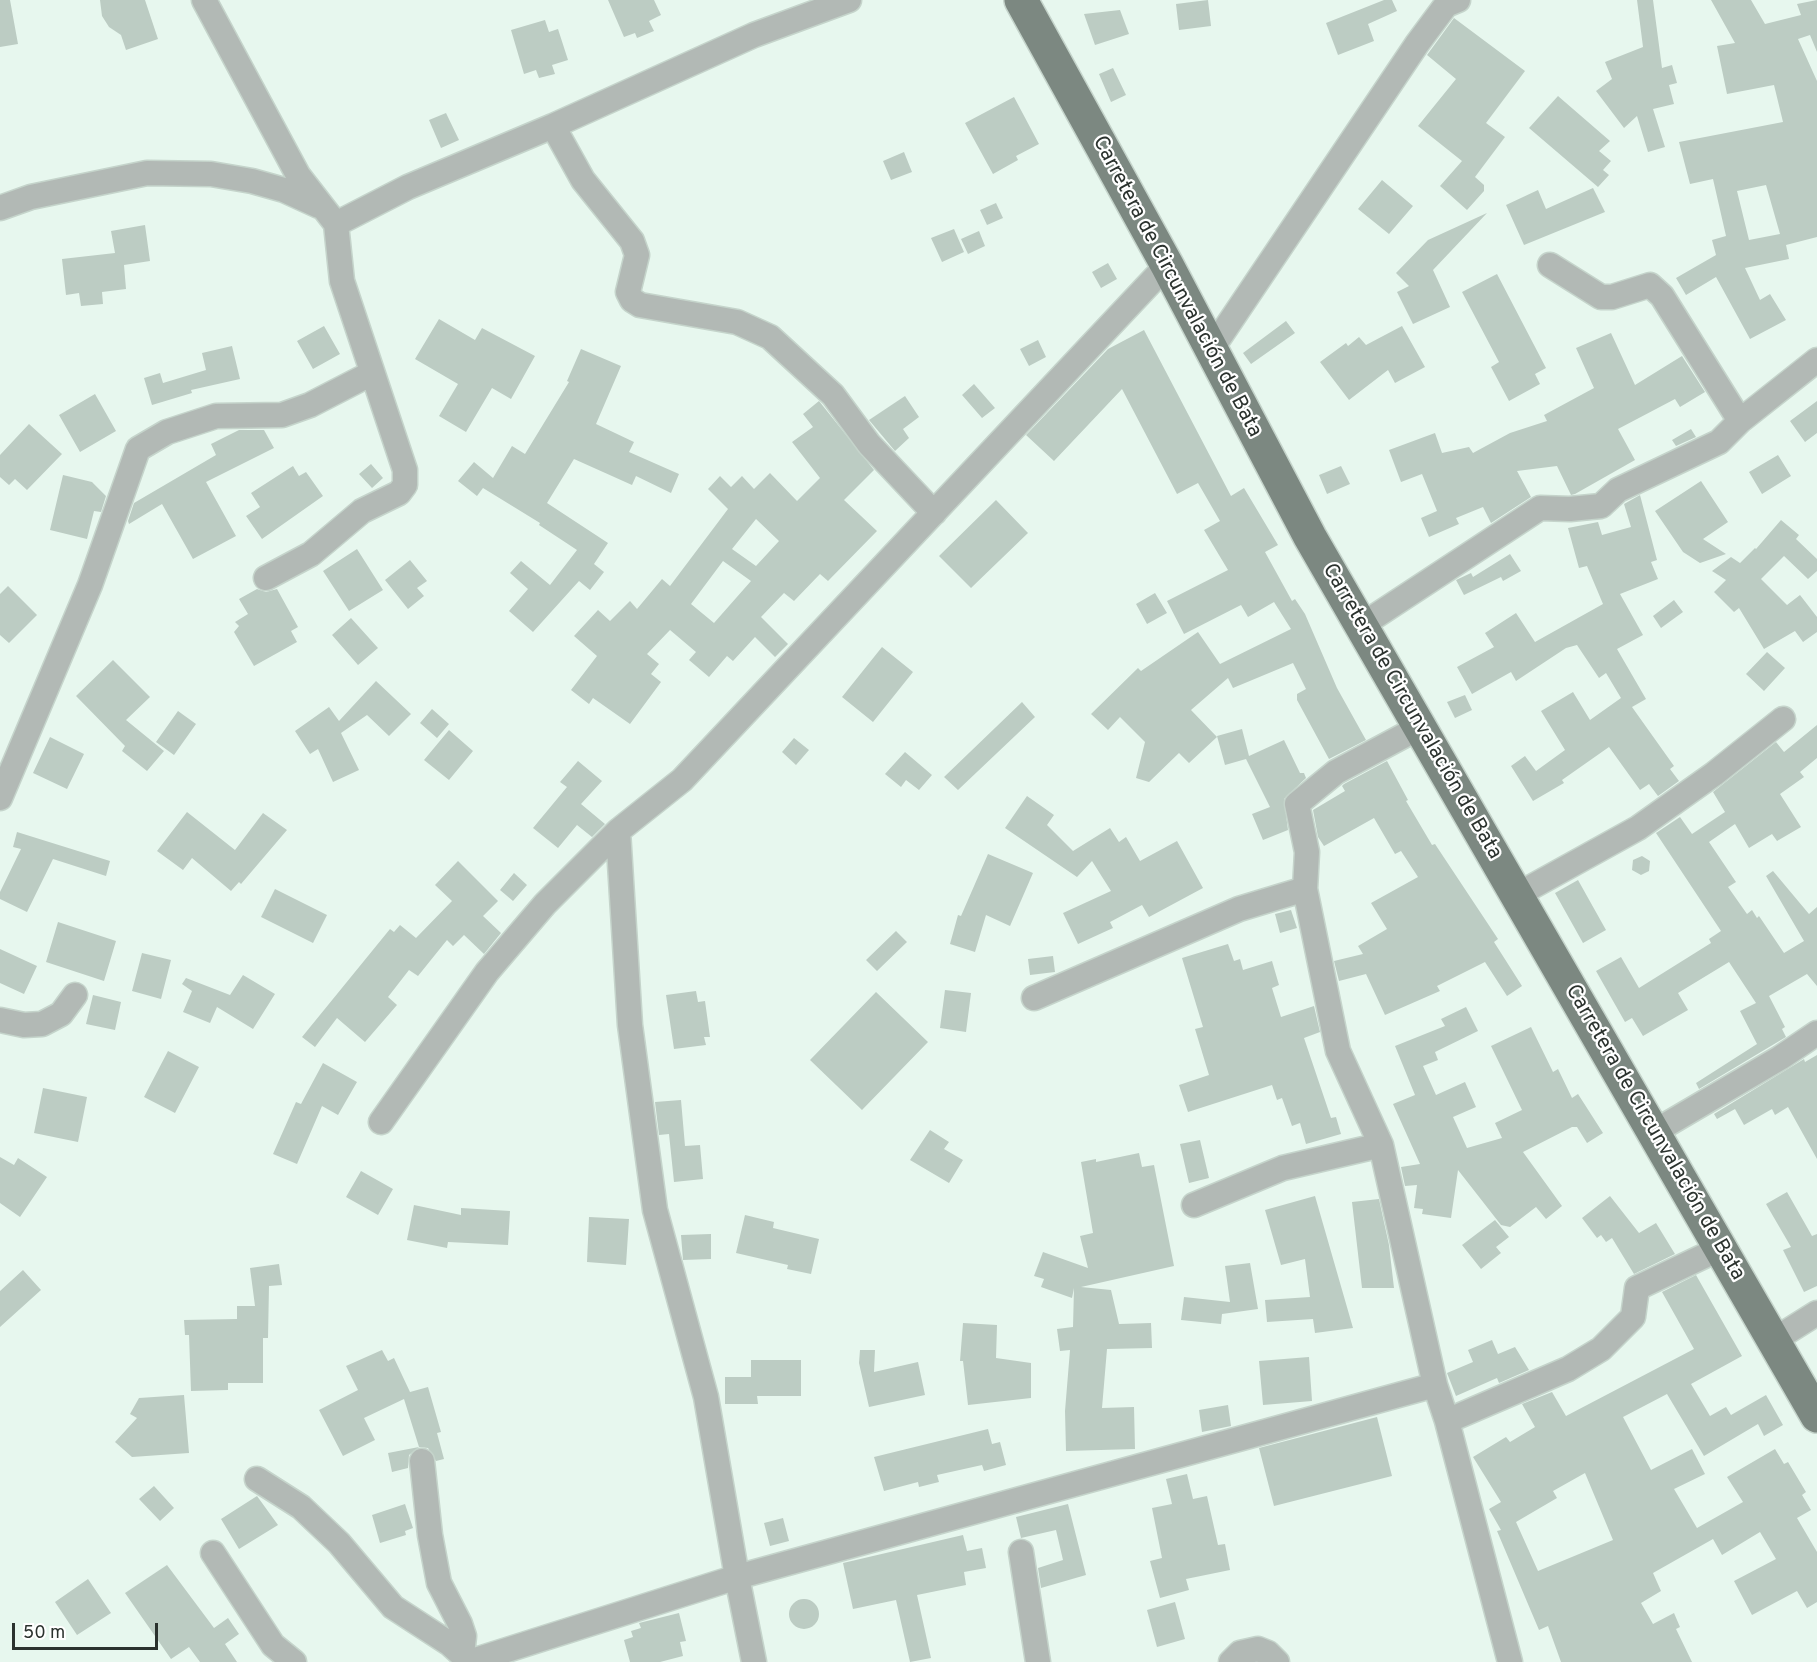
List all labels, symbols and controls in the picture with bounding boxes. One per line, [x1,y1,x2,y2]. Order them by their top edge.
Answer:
street label: Carretera de Circunvalación de Bata [1086,132,1266,442]
street label: Carretera de Circunvalación de Bata [1316,560,1506,864]
street label: Carretera de Circunvalación de Bata [1559,981,1749,1285]
scale bar [15,1611,160,1649]
text: 50 m [23,1622,65,1645]

